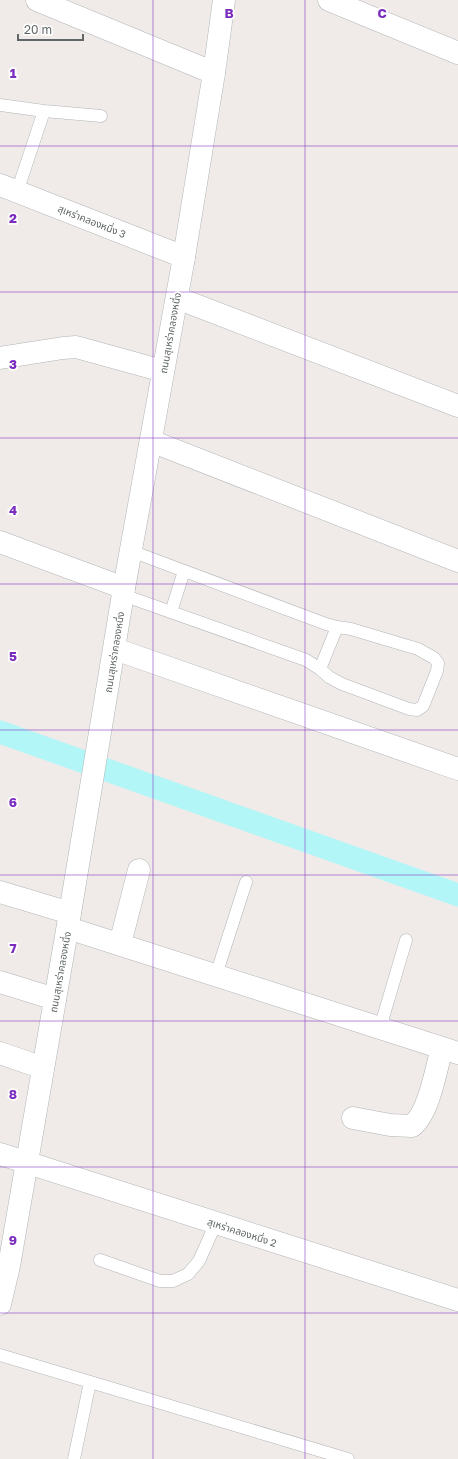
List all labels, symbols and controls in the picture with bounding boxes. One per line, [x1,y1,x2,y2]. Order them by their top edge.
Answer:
text: B [224,5,234,21]
text: C [377,5,387,21]
scale bar [18,16,83,42]
text: 20 m [24,22,52,37]
text: 1 [10,65,17,81]
street label: สุเหร่าคลองหนึ่ง 3 [56,201,128,241]
text: 2 [9,210,17,226]
street label: ถนนสุเหร่าคลองหนึ่ง [156,291,184,375]
text: 3 [9,356,17,372]
text: 4 [9,502,17,518]
street label: ถนนสุเหร่าคลองหนึ่ง [101,610,127,694]
text: 5 [9,648,17,664]
text: 6 [9,794,17,810]
street label: ถนนสุเหร่าคลองหนึ่ง [46,930,74,1014]
text: 7 [9,940,17,956]
text: 8 [9,1086,17,1102]
street label: สุเหร่าคลองหนึ่ง 2 [206,1214,279,1250]
text: 9 [9,1232,17,1248]

